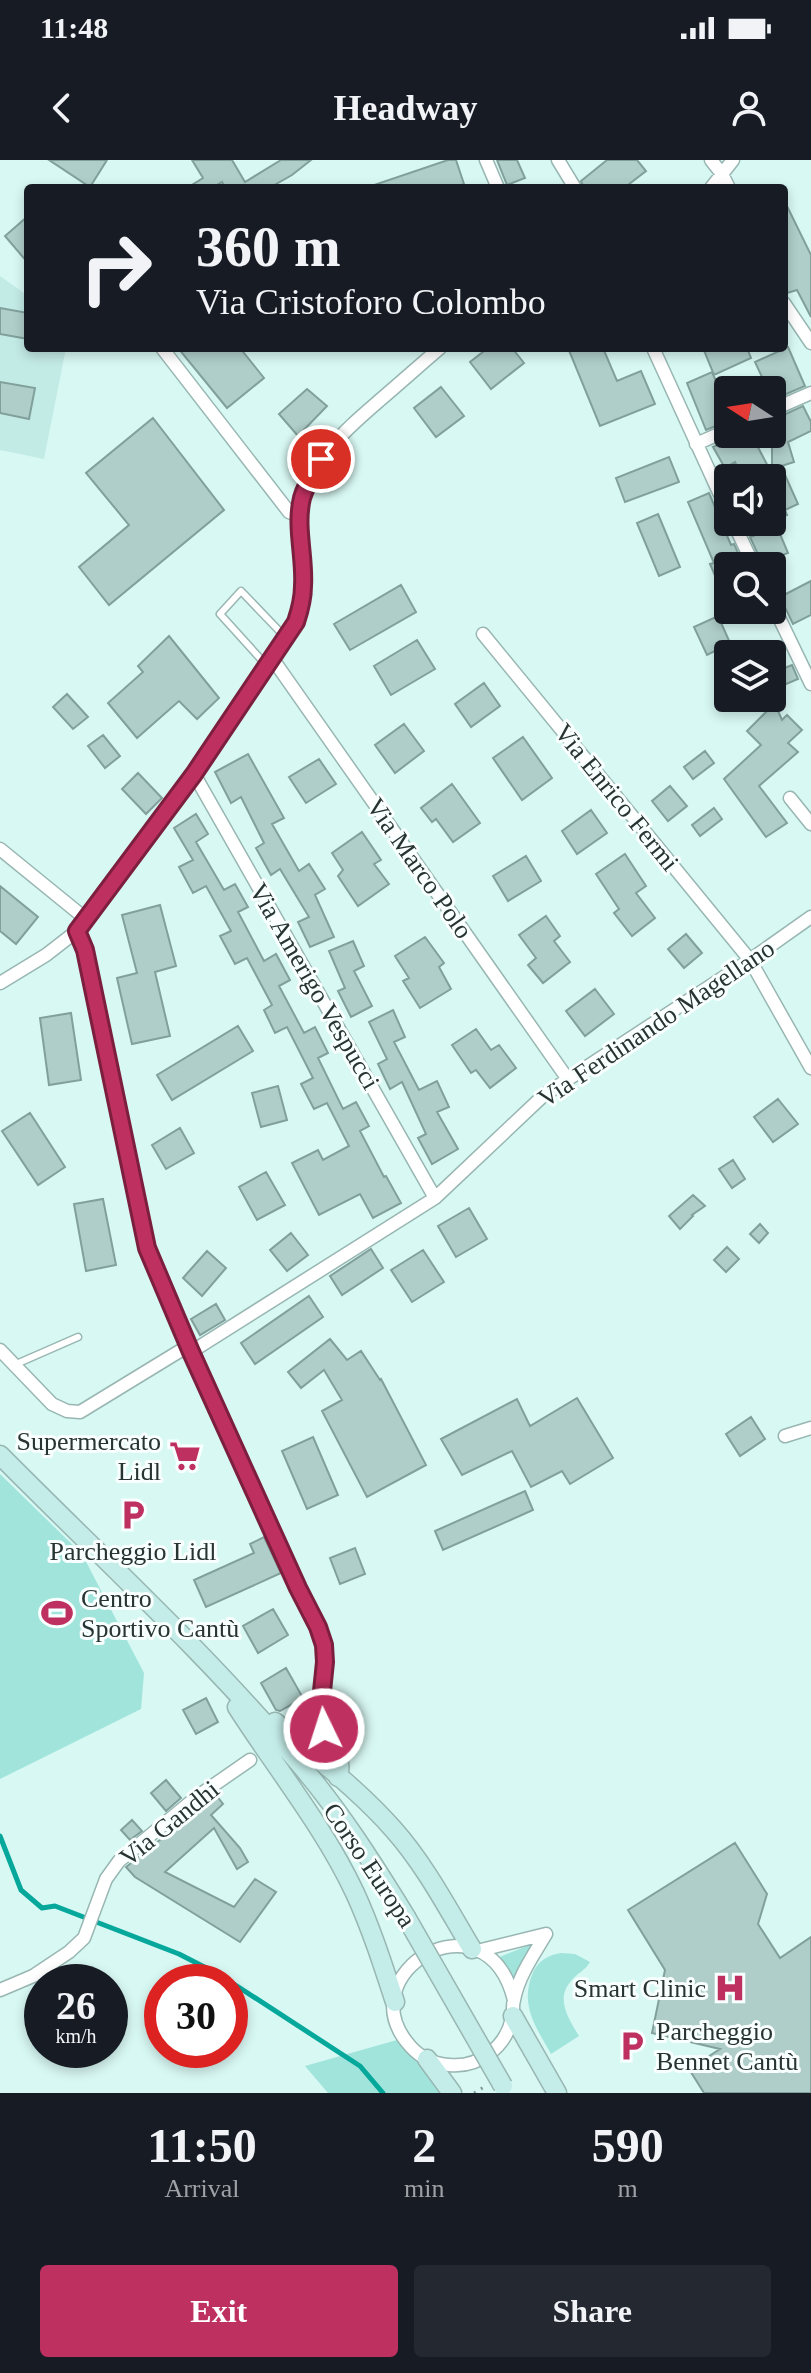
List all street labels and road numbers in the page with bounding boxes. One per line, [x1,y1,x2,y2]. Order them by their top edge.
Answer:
street label: Via Enrico Fermi [549,718,685,877]
street label: Via Marco Polo [361,793,479,944]
street label: Via Amerigo Vespucci [244,878,385,1095]
street label: Via Ferdinando Magellano [533,933,780,1113]
street label: Via Gandhi [114,1775,225,1872]
street label: Corso Europa [317,1798,422,1933]

